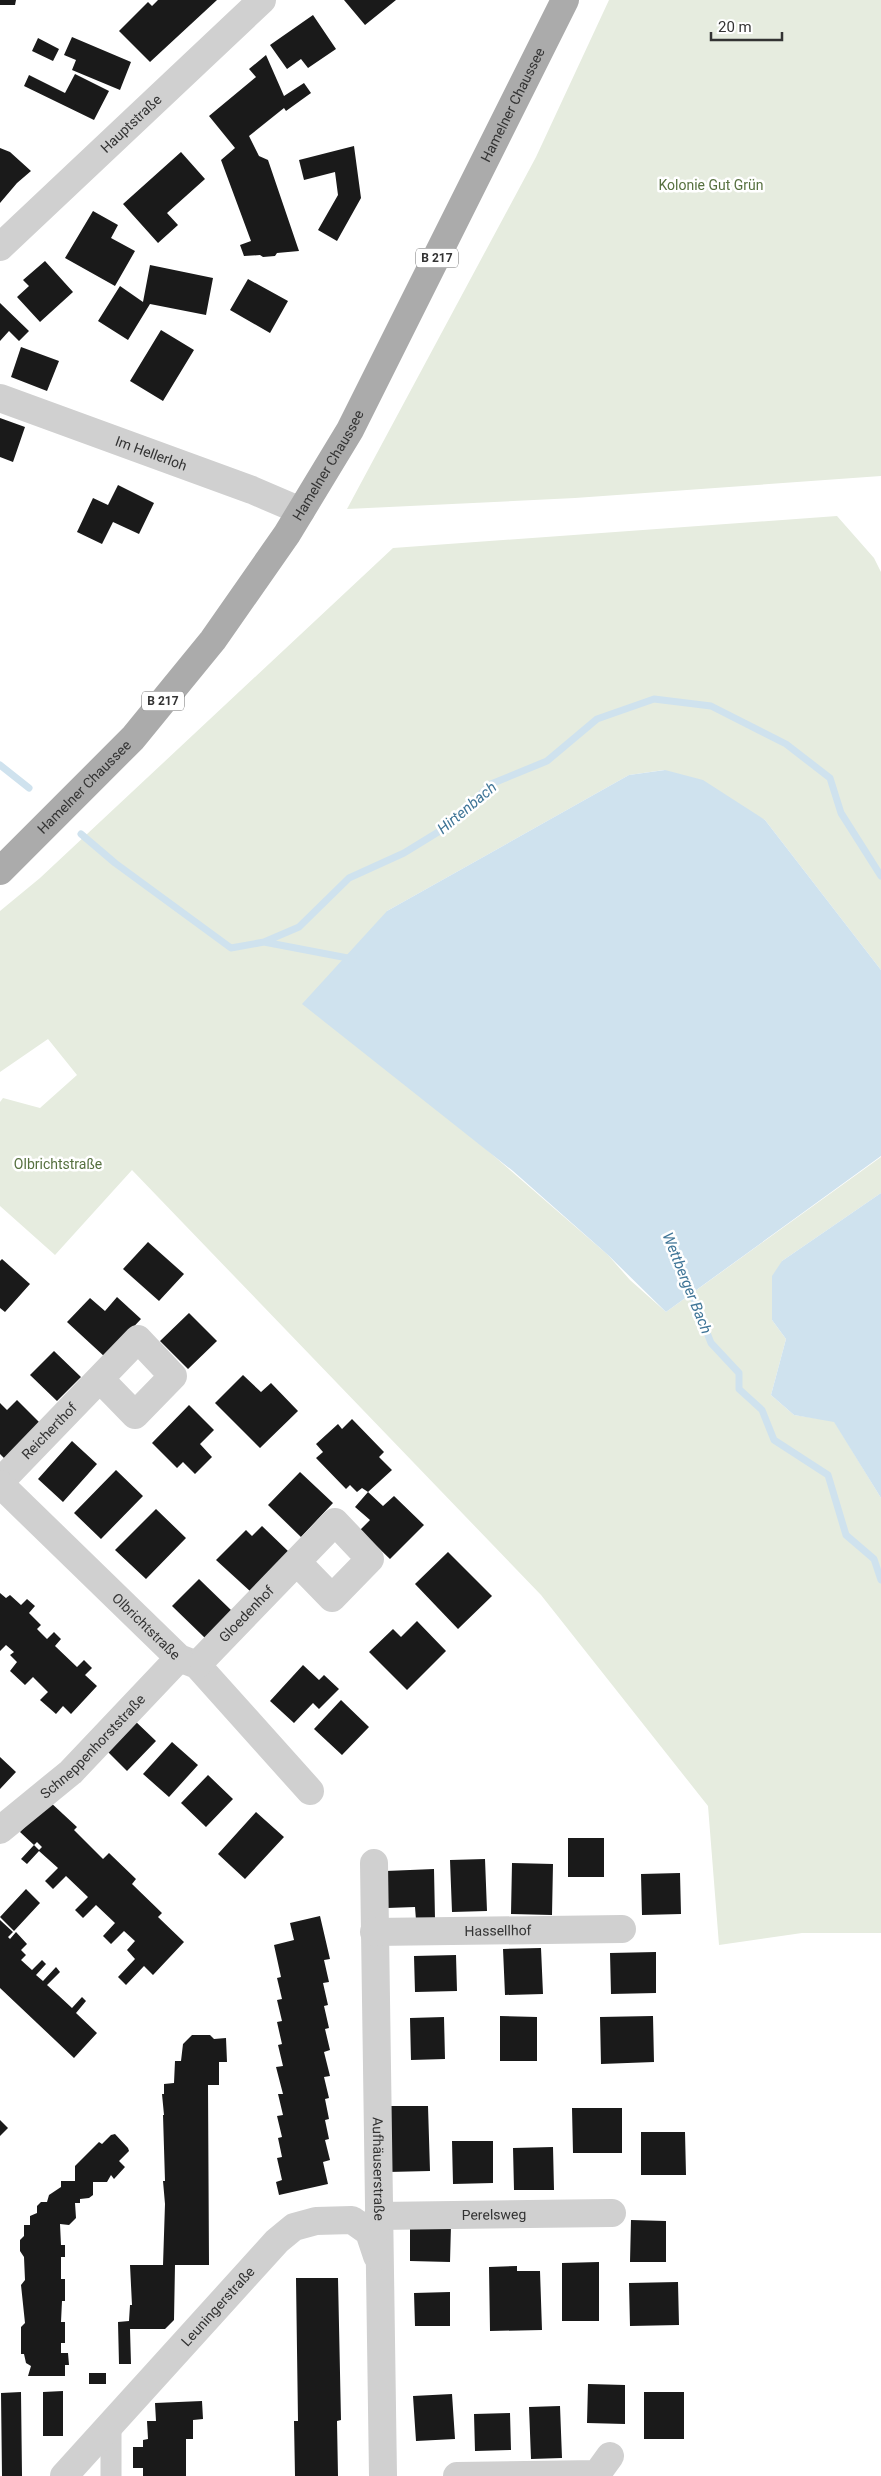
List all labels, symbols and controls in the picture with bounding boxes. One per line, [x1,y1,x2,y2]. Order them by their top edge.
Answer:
scale bar [711,10,782,42]
text: 20 m [718,18,752,36]
street label: Hamelner Chaussee [477,45,548,165]
street label: Hauptstraße [97,91,165,156]
park label: Kolonie Gut Grün [658,177,764,193]
road number: B 217 [416,248,458,268]
street label: Hamelner Chaussee [289,407,367,523]
street label: Im Hellerloh [113,433,189,474]
road number: B 217 [142,691,184,710]
street label: Hamelner Chaussee [34,737,134,837]
water label: Hirtenbach [434,778,500,838]
park label: Olbrichtstraße [14,1156,102,1172]
water label: Wettberger Bach [658,1230,716,1336]
street label: Reicherthof [18,1399,80,1462]
street label: Gloedenhof [216,1582,277,1645]
street label: Olbrichtstraße [109,1590,184,1663]
street label: Schneppenhorststraße [37,1691,148,1802]
street label: Hassellhof [464,1922,532,1939]
street label: Aufhäuserstraße [370,2117,387,2221]
street label: Perelsweg [462,2206,526,2223]
street label: Leuningerstraße [178,2263,258,2349]

